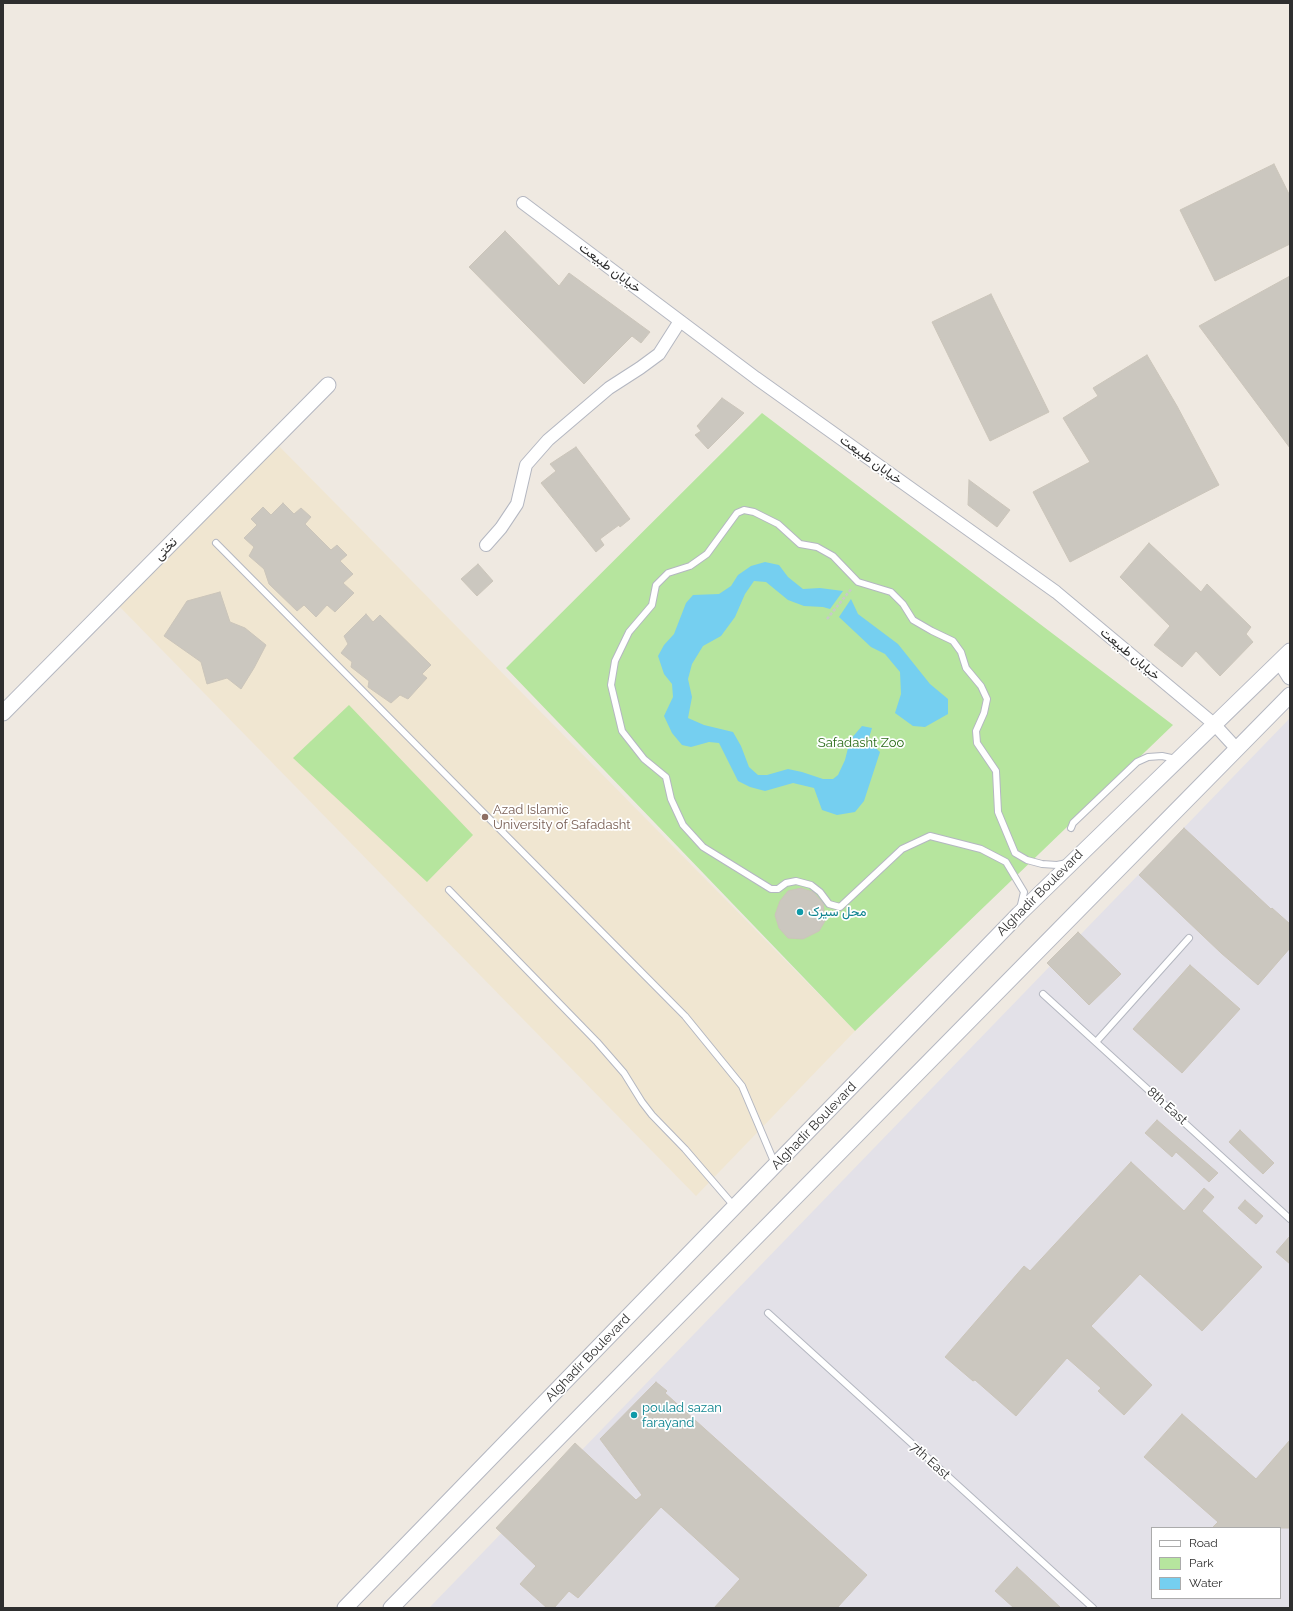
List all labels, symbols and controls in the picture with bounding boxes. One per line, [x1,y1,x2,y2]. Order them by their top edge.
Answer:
street label: خیابان طبیعت [576,240,644,296]
street label: خیابان طبیعت [837,432,905,488]
street label: تختی [151,534,181,564]
street label: خیابان طبیعت [1097,624,1163,684]
park label: Safadasht Zoo [818,735,904,751]
place label: Azad Islamic University of Safadasht [493,802,631,833]
marker: Azad Islamic University of Safadasht [480,812,490,822]
street label: Alghadir Boulevard [994,847,1086,939]
place label: محل سیرک [808,904,866,920]
marker: محل سیرک [795,907,805,917]
street label: Alghadir Boulevard [768,1079,860,1173]
street label: 8th East [1144,1084,1190,1128]
street label: Alghadir Boulevard [542,1311,634,1405]
place label: poulad sazan farayand [642,1400,722,1431]
marker: poulad sazan farayand [629,1410,639,1420]
street label: 7th East [907,1439,953,1483]
legend [1151,1527,1281,1599]
text: Road [1189,1536,1218,1550]
text: Park [1189,1556,1214,1570]
text: Water [1189,1576,1223,1590]

